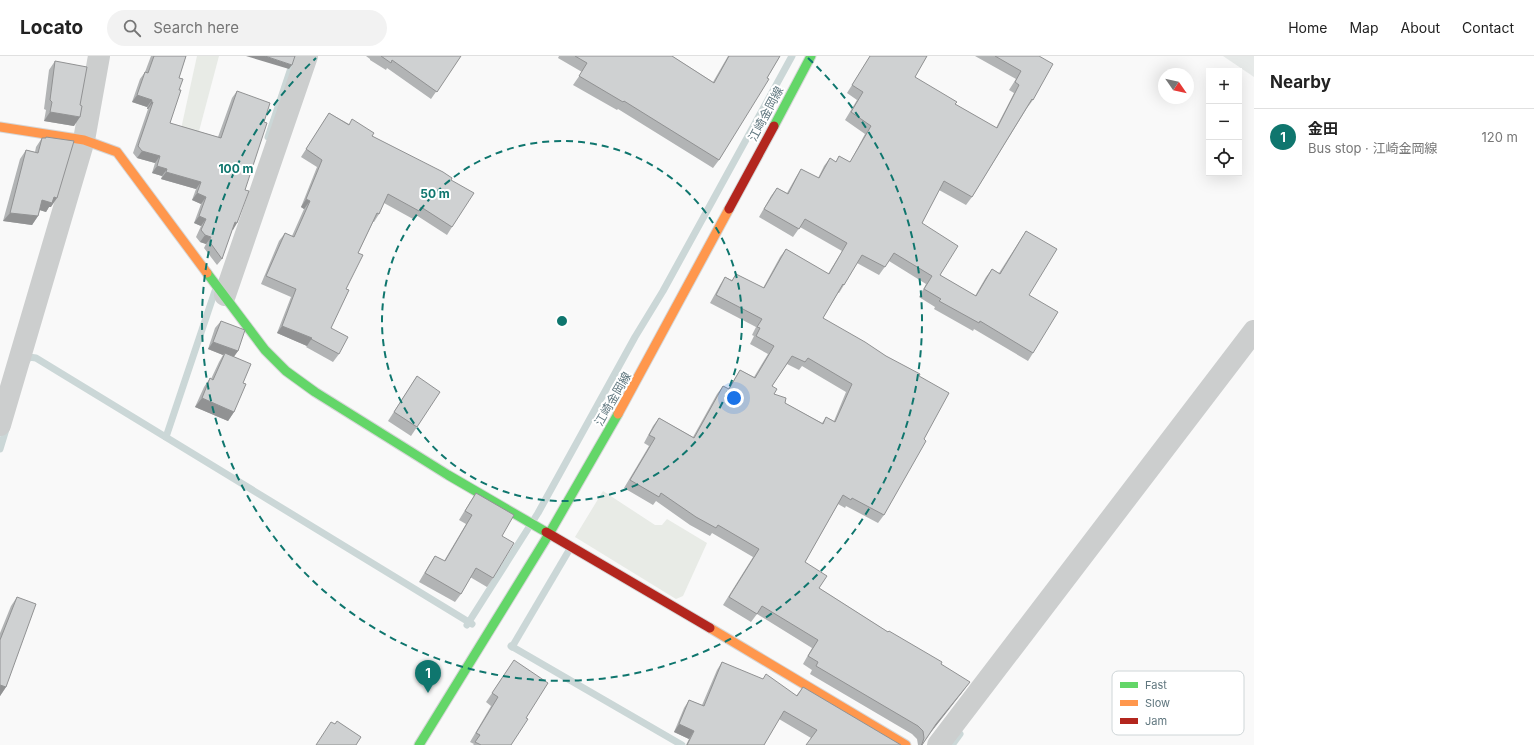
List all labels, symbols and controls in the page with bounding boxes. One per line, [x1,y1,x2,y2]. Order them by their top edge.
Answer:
search box [107,10,387,46]
text: Locato [20,16,83,39]
icon: search [121,17,143,39]
text: Search here [153,18,239,37]
text: Home [1288,19,1327,36]
text: Map [1349,19,1379,36]
text: About [1401,19,1440,36]
text: Contact [1462,19,1514,36]
north arrow [1158,68,1194,104]
map controls [1206,68,1242,176]
button: + [1206,68,1242,104]
text: Nearby [1270,72,1331,92]
street label: 江崎金岡線 [745,84,786,144]
button: − [1206,104,1242,140]
text: 金田 [1308,119,1338,138]
text: 1 [1280,129,1286,145]
text: 120 m [1482,129,1518,145]
button: locate [1206,140,1242,176]
text: Bus stop · 江崎金岡線 [1308,140,1438,156]
text: 100 m [218,161,254,176]
text: 50 m [420,186,450,201]
centre of rings [555,314,569,328]
street label: 江崎金岡線 [591,369,634,428]
your location [724,388,744,408]
pin: 1 [415,660,441,693]
legend [1112,671,1244,735]
text: Fast [1145,678,1167,692]
text: Slow [1145,696,1170,710]
text: Jam [1145,714,1167,728]

